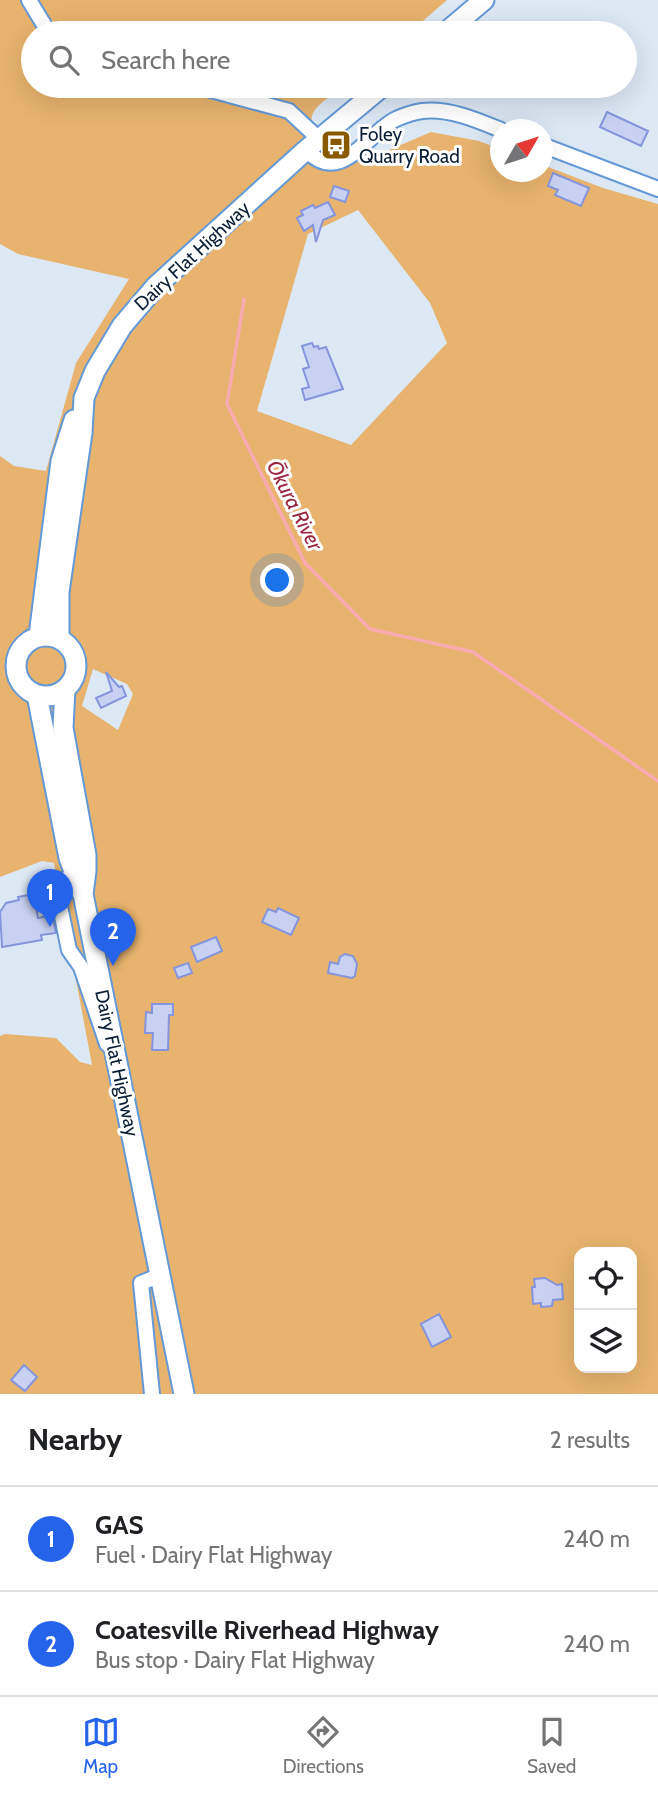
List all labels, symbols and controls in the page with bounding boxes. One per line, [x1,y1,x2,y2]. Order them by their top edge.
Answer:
search box [21,21,637,98]
icon: search [45,41,83,79]
text: Search here [101,44,230,76]
north arrow [490,119,553,182]
place label: Foley Quarry Road [359,123,460,168]
bus stop icon: Foley Quarry Road [319,128,353,162]
street label: Dairy Flat Highway [129,196,255,315]
water label: Ōkura River [262,456,329,556]
your location [260,563,294,597]
pin: 1 [27,869,73,927]
pin: 2 [90,908,136,966]
street label: Dairy Flat Highway [90,987,144,1139]
map controls [574,1247,637,1373]
button: locate [574,1247,637,1310]
button: layers [574,1310,637,1373]
text: Nearby [28,1421,122,1458]
text: 2 results [550,1426,630,1454]
text: GAS [95,1509,144,1541]
text: 1 [47,1525,55,1553]
text: 240 m [563,1525,630,1553]
text: Fuel · Dairy Flat Highway [95,1541,332,1569]
text: Coatesville Riverhead Highway [95,1614,439,1646]
text: 2 [45,1630,57,1658]
text: 240 m [563,1630,630,1658]
text: Bus stop · Dairy Flat Highway [95,1646,375,1674]
tab: Map [82,1713,120,1778]
tab: Directions [283,1713,364,1778]
tab: Saved [527,1713,576,1778]

